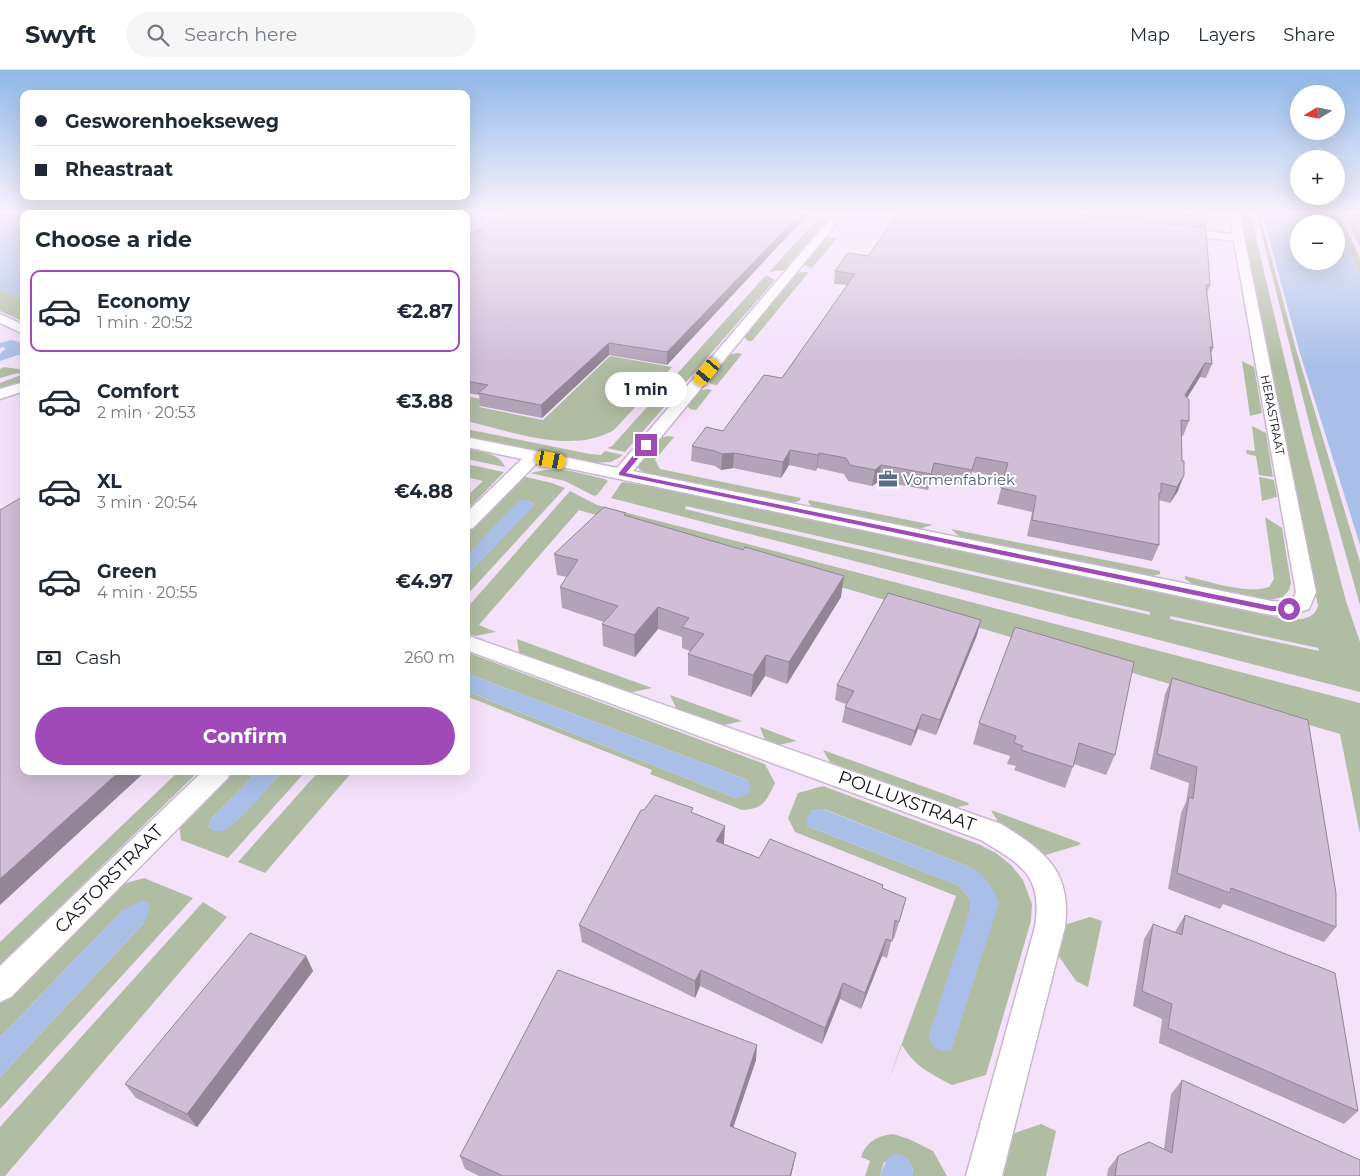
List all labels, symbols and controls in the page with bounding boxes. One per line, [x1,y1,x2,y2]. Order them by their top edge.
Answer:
search box [126,12,476,57]
text: Swyft [25,20,96,49]
icon: search [144,21,172,49]
text: Search here [184,23,297,46]
text: Map [1130,24,1170,46]
text: Layers [1198,24,1255,46]
text: Share [1283,24,1335,46]
north arrow [1290,85,1345,140]
map controls [1290,85,1345,270]
text: Gesworenhoekseweg [65,110,279,133]
button: + [1290,150,1345,205]
text: Rheastraat [65,158,173,181]
button: − [1290,215,1345,270]
text: Choose a ride [35,226,192,253]
icon: car [37,289,82,334]
text: Economy [97,290,190,313]
text: €2.87 [397,300,453,323]
text: 1 min · 20:52 [97,313,193,332]
car [691,356,722,388]
callout: 1 min [605,372,687,408]
street label: HERASTRAAT [1258,373,1288,457]
icon: car [37,379,82,424]
text: Comfort [97,380,179,403]
text: 1 min [624,380,668,399]
text: €3.88 [396,390,453,413]
text: 2 min · 20:53 [97,403,196,422]
route end [635,434,657,456]
car [534,450,567,470]
office icon: Vormenfabriek [877,468,899,490]
icon: car [37,469,82,514]
text: XL [97,470,122,493]
place label: Vormenfabriek [903,470,1015,489]
text: €4.88 [394,480,453,503]
text: 3 min · 20:54 [97,493,197,512]
icon: car [37,559,82,604]
text: Green [97,560,157,583]
text: €4.97 [396,570,453,593]
text: 4 min · 20:55 [97,583,197,602]
route start [1278,598,1300,620]
icon: cash [35,644,63,672]
text: Cash [75,646,122,669]
text: 260 m [404,648,455,667]
button: Confirm [35,707,455,765]
street label: POLLUXSTRAAT [835,766,979,836]
street label: CASTORSTRAAT [50,820,168,938]

